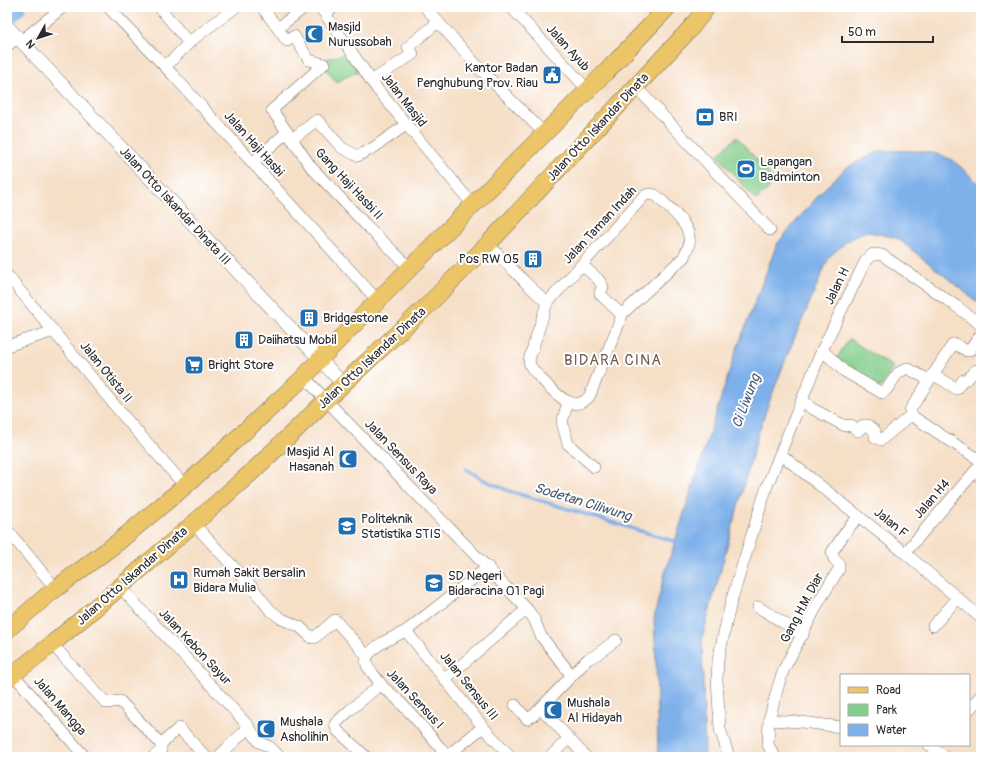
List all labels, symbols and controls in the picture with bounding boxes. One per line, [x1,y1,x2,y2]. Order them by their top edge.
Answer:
north arrow [18,18,58,58]
scale bar [842,18,933,44]
place label: Masjid Nurussobah [328,19,392,50]
street label: Jalan Ayub [543,21,593,75]
mosque icon: Masjid Nurussobah [303,23,325,45]
text: 50 m [848,25,876,40]
text: N [23,37,38,51]
place label: Kantor Badan Penghubung Prov. Riau [416,60,538,91]
public building icon: Kantor Badan Penghubung Prov. Riau [541,64,563,86]
street label: Jalan Masjid [378,70,430,130]
street label: Jalan Otto Iskandar Dinata [544,70,652,184]
bank icon: BRI [694,106,716,128]
street label: Jalan Haji Hasbi [220,108,288,180]
place label: BRI [719,109,738,125]
street label: Jalan Otto Iskandar Dinata III [116,144,234,268]
street label: Gang Haji Hasbi II [312,145,386,223]
place label: Lapangan Badminton [760,154,820,185]
sports icon: Lapangan Badminton [735,158,757,180]
street label: Jalan Taman Indah [560,183,640,267]
building icon: Pos RW 05 [522,248,544,270]
place label: Pos RW 05 [459,251,519,267]
street label: Jalan H [821,265,853,307]
street label: Jalan Otto Iskandar Dinata [315,304,429,412]
building icon: Bridgestone [298,307,320,329]
place label: Bridgestone [323,310,389,326]
building icon: Daiihatsu Mobil [233,329,255,351]
place label: Daiihatsu Mobil [258,332,337,348]
street label: Jalan Otista II [76,338,136,406]
district label: BIDARA CINA [564,351,662,370]
supermarket icon: Bright Store [183,354,205,376]
place label: Bright Store [208,357,274,373]
water label: Ci Liwung [728,371,764,430]
street label: Jalan Sensus Raya [361,416,441,498]
place label: Masjid Al Hasanah [287,444,334,475]
mosque icon: Masjid Al Hasanah [337,448,359,470]
street label: Jalan H4 [911,476,954,522]
water label: Sodetan Ciliwung [532,479,635,525]
street label: Jalan F [871,505,911,542]
place label: Politeknik Statistika STIS [361,511,441,542]
school or university icon: Politeknik Statistika STIS [336,515,358,537]
street label: Jalan Otto Iskandar Dinata [73,523,191,629]
place label: Rumah Sakit Bersalin Bidara Mulia [193,565,306,596]
place label: SD Negeri Bidaracina 01 Pagi [448,568,544,599]
hospital icon: Rumah Sakit Bersalin Bidara Mulia [168,569,190,591]
street label: Gang H.M. Diar [777,570,827,646]
school or university icon: SD Negeri Bidaracina 01 Pagi [423,572,445,594]
street label: Jalan Kebon Sayur [155,605,235,689]
street label: Jalan Sensus III [436,648,502,724]
street label: Jalan Sensus I [383,666,447,732]
street label: Jalan Mangga [30,673,90,739]
legend [840,674,970,746]
text: Road [876,683,901,698]
place label: Mushala Al Hidayah [567,695,622,726]
mosque icon: Mushala Al Hidayah [542,699,564,721]
text: Park [876,703,897,718]
place label: Mushala Asholihin [280,714,329,745]
mosque icon: Mushala Asholihin [255,718,277,740]
text: Water [876,723,907,738]

